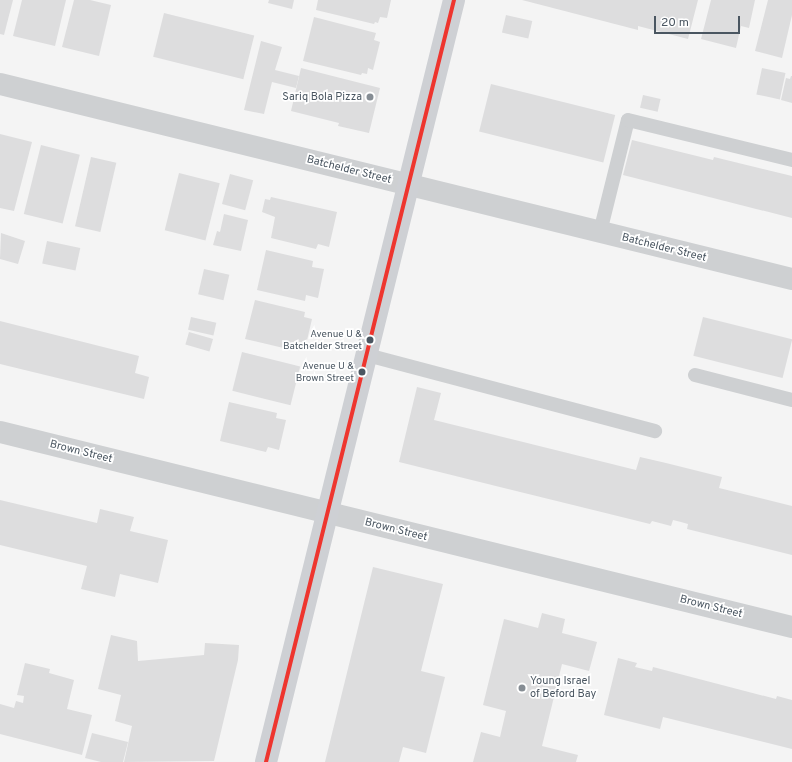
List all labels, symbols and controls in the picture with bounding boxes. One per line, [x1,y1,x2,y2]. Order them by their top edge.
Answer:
scale bar [656,8,742,34]
text: 20 m [661,15,689,31]
place label: Sariq Bola Pizza [282,90,362,104]
marker: Sariq Bola Pizza [365,92,375,102]
street label: Batchelder Street [305,153,393,187]
street label: Batchelder Street [620,231,708,265]
place label: Avenue U & Batchelder Street [283,328,362,352]
marker: Avenue U & Batchelder Street [365,335,375,345]
place label: Avenue U & Brown Street [296,360,354,384]
marker: Avenue U & Brown Street [357,367,367,377]
street label: Brown Street [48,438,114,466]
street label: Brown Street [363,516,429,544]
street label: Brown Street [678,593,744,621]
place label: Young Israel of Beford Bay [530,675,596,701]
marker: Young Israel of Beford Bay [517,683,527,693]

